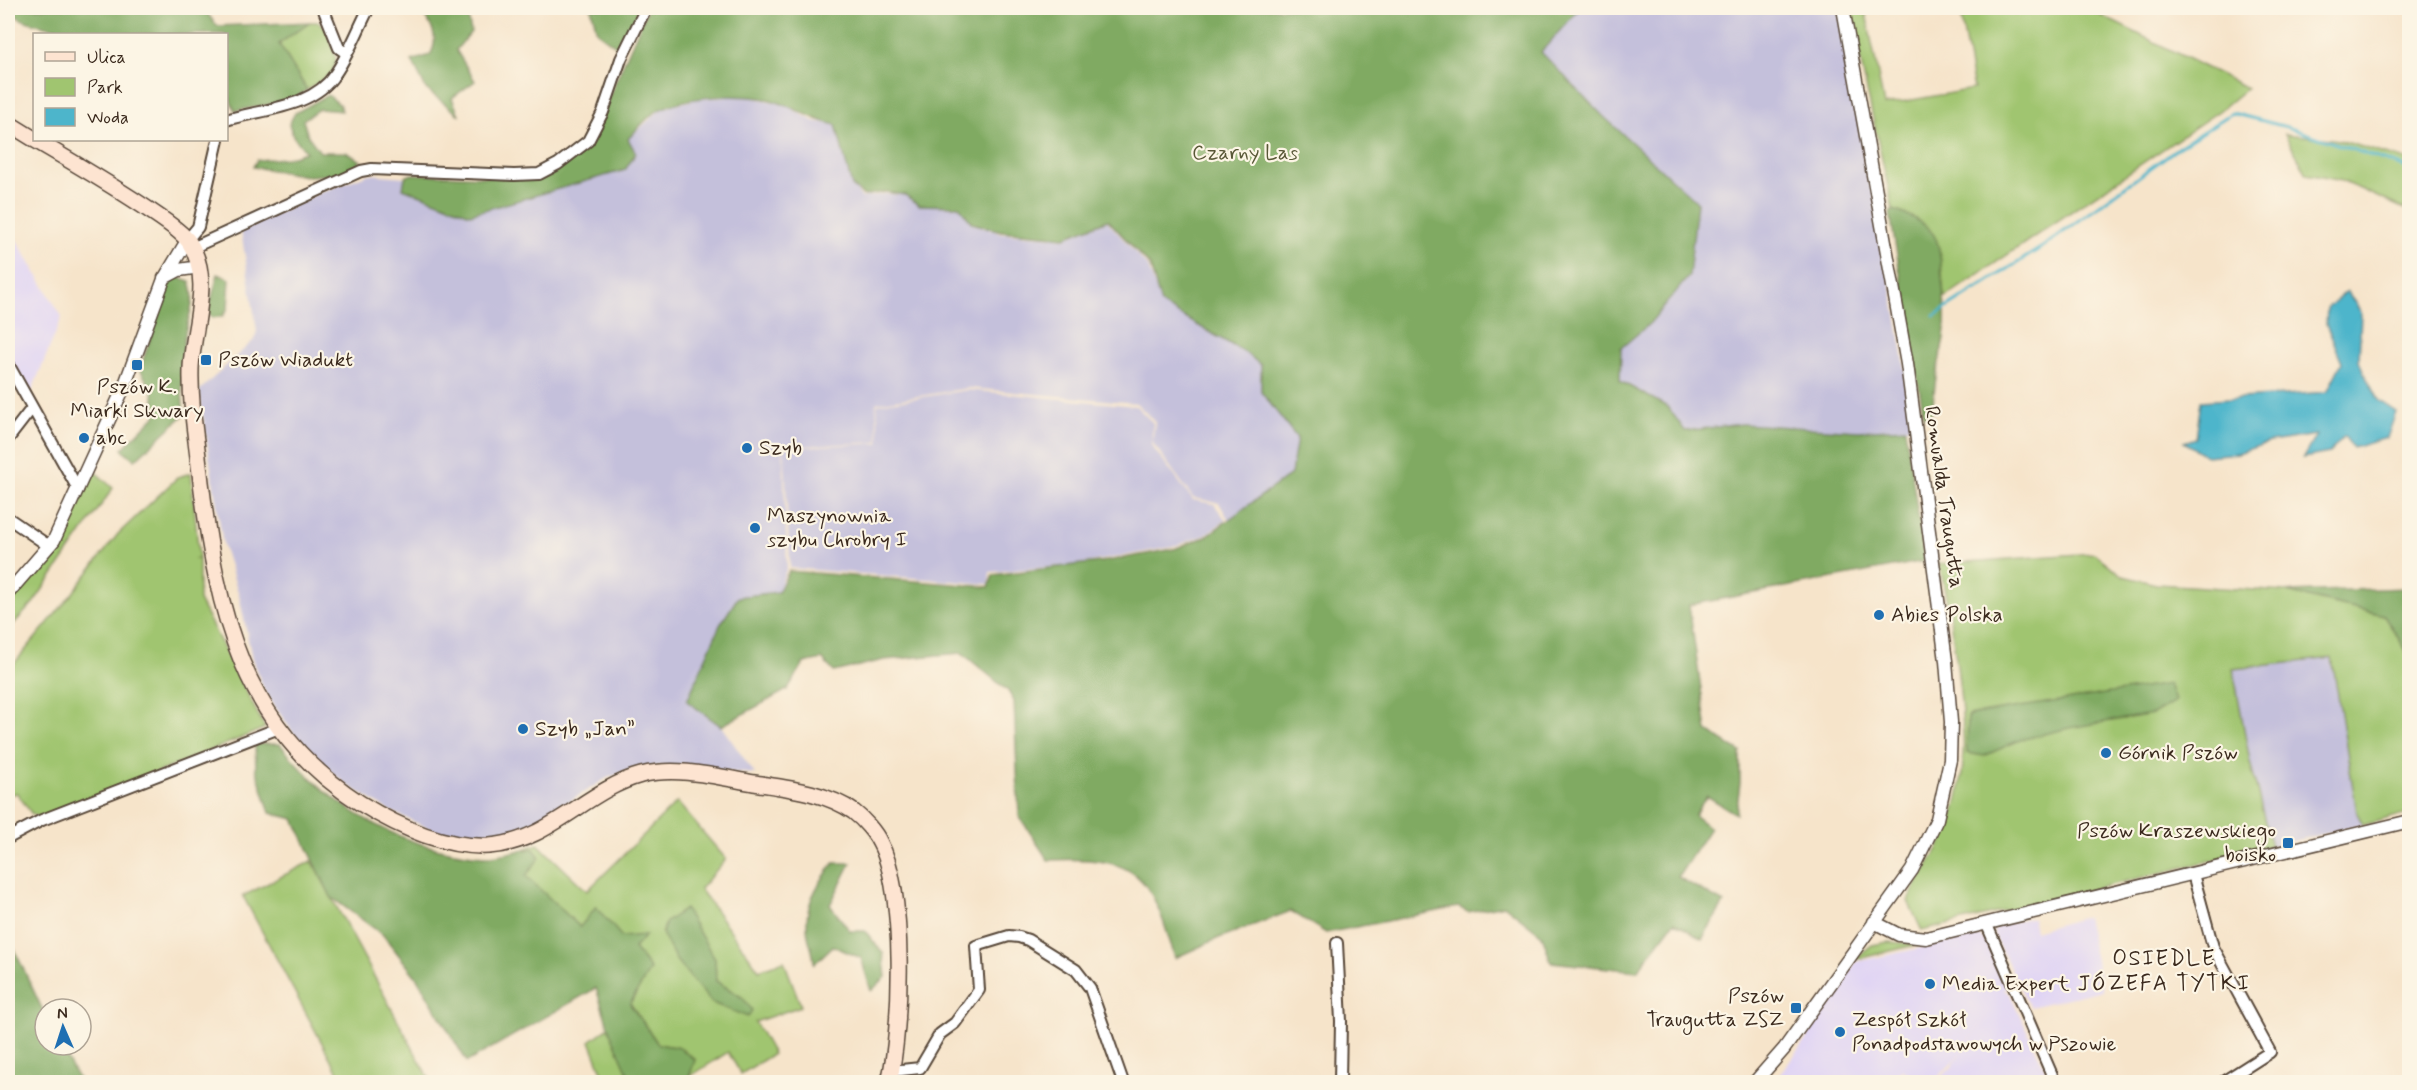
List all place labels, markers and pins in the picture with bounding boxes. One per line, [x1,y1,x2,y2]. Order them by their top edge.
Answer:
place label: Pszów Wiadukt [218,346,353,374]
marker: Pszów Wiadukt [199,353,213,367]
marker: Pszów K. Miarki Skwary [130,358,144,372]
place label: Pszów K. Miarki Skwary [70,373,204,425]
place label: abc [96,424,127,452]
marker: abc [77,431,91,445]
place label: Szyb [759,434,802,462]
marker: Szyb [740,441,754,455]
place label: Maszynownia szybu Chrobry I [767,502,907,554]
marker: Maszynownia szybu Chrobry I [748,521,762,535]
place label: Abies Polska [1891,601,2003,629]
marker: Abies Polska [1872,608,1886,622]
place label: Szyb „Jan” [535,715,635,743]
marker: Szyb „Jan” [516,722,530,736]
place label: Górnik Pszów [2118,739,2238,767]
marker: Górnik Pszów [2099,746,2113,760]
place label: Pszów Kraszewskiego boisko [2077,817,2276,869]
marker: Pszów Kraszewskiego boisko [2281,836,2295,850]
place label: Media Expert [1942,970,2070,998]
marker: Media Expert [1923,977,1937,991]
place label: Pszów Traugutta ZSZ [1646,982,1784,1035]
marker: Pszów Traugutta ZSZ [1789,1001,1803,1015]
place label: Zespół Szkół Ponadpodstawowych w Pszowie [1852,1006,2117,1058]
marker: Zespół Szkół Ponadpodstawowych w Pszowie [1833,1025,1847,1039]

